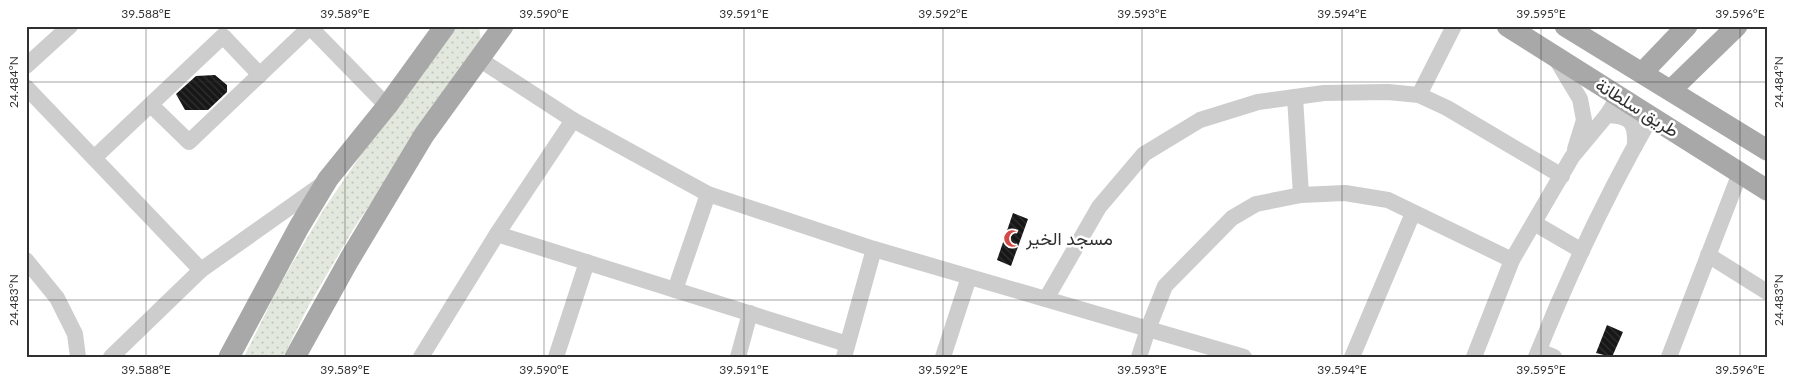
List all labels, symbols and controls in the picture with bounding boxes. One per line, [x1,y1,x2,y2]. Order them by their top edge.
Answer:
text: 39.588°E [121,6,171,21]
text: 39.589°E [320,6,370,21]
text: 39.590°E [519,6,569,21]
text: 39.591°E [719,6,769,21]
text: 39.592°E [918,6,968,21]
text: 39.593°E [1117,6,1167,21]
text: 39.594°E [1317,6,1367,21]
text: 39.595°E [1516,6,1566,21]
text: 39.596°E [1715,6,1765,21]
text: 24.484°N [6,56,21,108]
text: 24.484°N [1771,56,1786,108]
street label: طريق سلطانة [1591,73,1683,142]
place label: مسجد الخير [1025,227,1113,250]
mosque icon: مسجد الخير [1002,229,1022,249]
text: 24.483°N [6,274,21,326]
text: 24.483°N [1771,274,1786,326]
text: 39.588°E [121,362,171,377]
text: 39.589°E [320,362,370,377]
text: 39.590°E [519,362,569,377]
text: 39.591°E [719,362,769,377]
text: 39.592°E [918,362,968,377]
text: 39.593°E [1117,362,1167,377]
text: 39.594°E [1317,362,1367,377]
text: 39.595°E [1516,362,1566,377]
text: 39.596°E [1715,362,1765,377]

